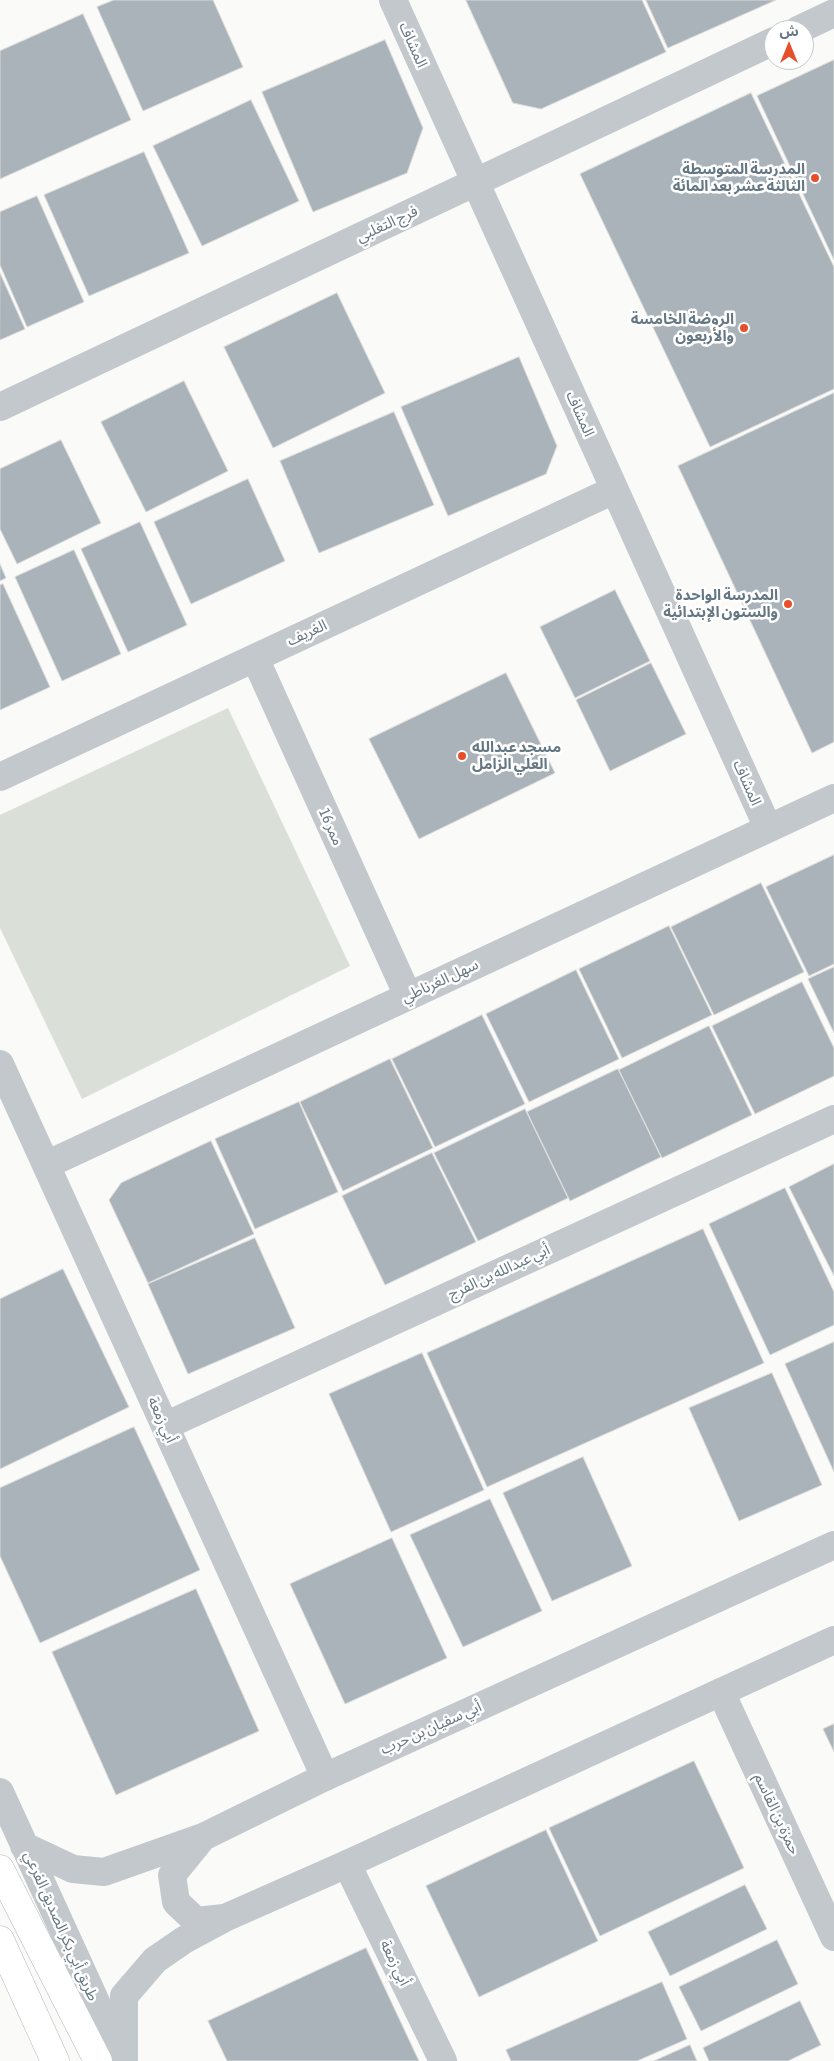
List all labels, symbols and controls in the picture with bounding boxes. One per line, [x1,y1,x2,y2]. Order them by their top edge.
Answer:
street label: المشاف [395,19,431,71]
north arrow [764,20,814,70]
text: ش [779,23,799,39]
place label: المدرسة المتوسطة الثالثة عشر بعد المائة [673,160,805,195]
marker: المدرسة المتوسطة الثالثة عشر بعد المائة [809,172,821,184]
street label: فرج التغلبي [353,202,421,246]
place label: الروضة الخامسة والأربعون [631,310,734,345]
marker: الروضة الخامسة والأربعون [738,322,750,334]
street label: المشاف [562,388,598,440]
place label: المدرسة الواحدة والستون الإبتدائية [663,586,778,621]
marker: المدرسة الواحدة والستون الإبتدائية [782,598,794,610]
street label: الغريف [284,616,330,650]
place label: مسجد عبدالله العلي الزامل [472,738,561,773]
marker: مسجد عبدالله العلي الزامل [456,750,468,762]
street label: المشاف [729,757,765,809]
street label: ممر 16 [315,806,347,848]
street label: سهل الغرناطي [399,955,481,1007]
street label: أبي عبدالله بن الفرج [445,1241,553,1303]
street label: أبي زمعة [144,1394,180,1446]
street label: أبي سفيان بن حرب [378,1698,484,1758]
street label: حمزة بن القاسم [750,1771,804,1857]
street label: طريق أبي بكر الصديق الفرعي [20,1848,102,2004]
street label: أبي زمعة [376,1937,414,1989]

